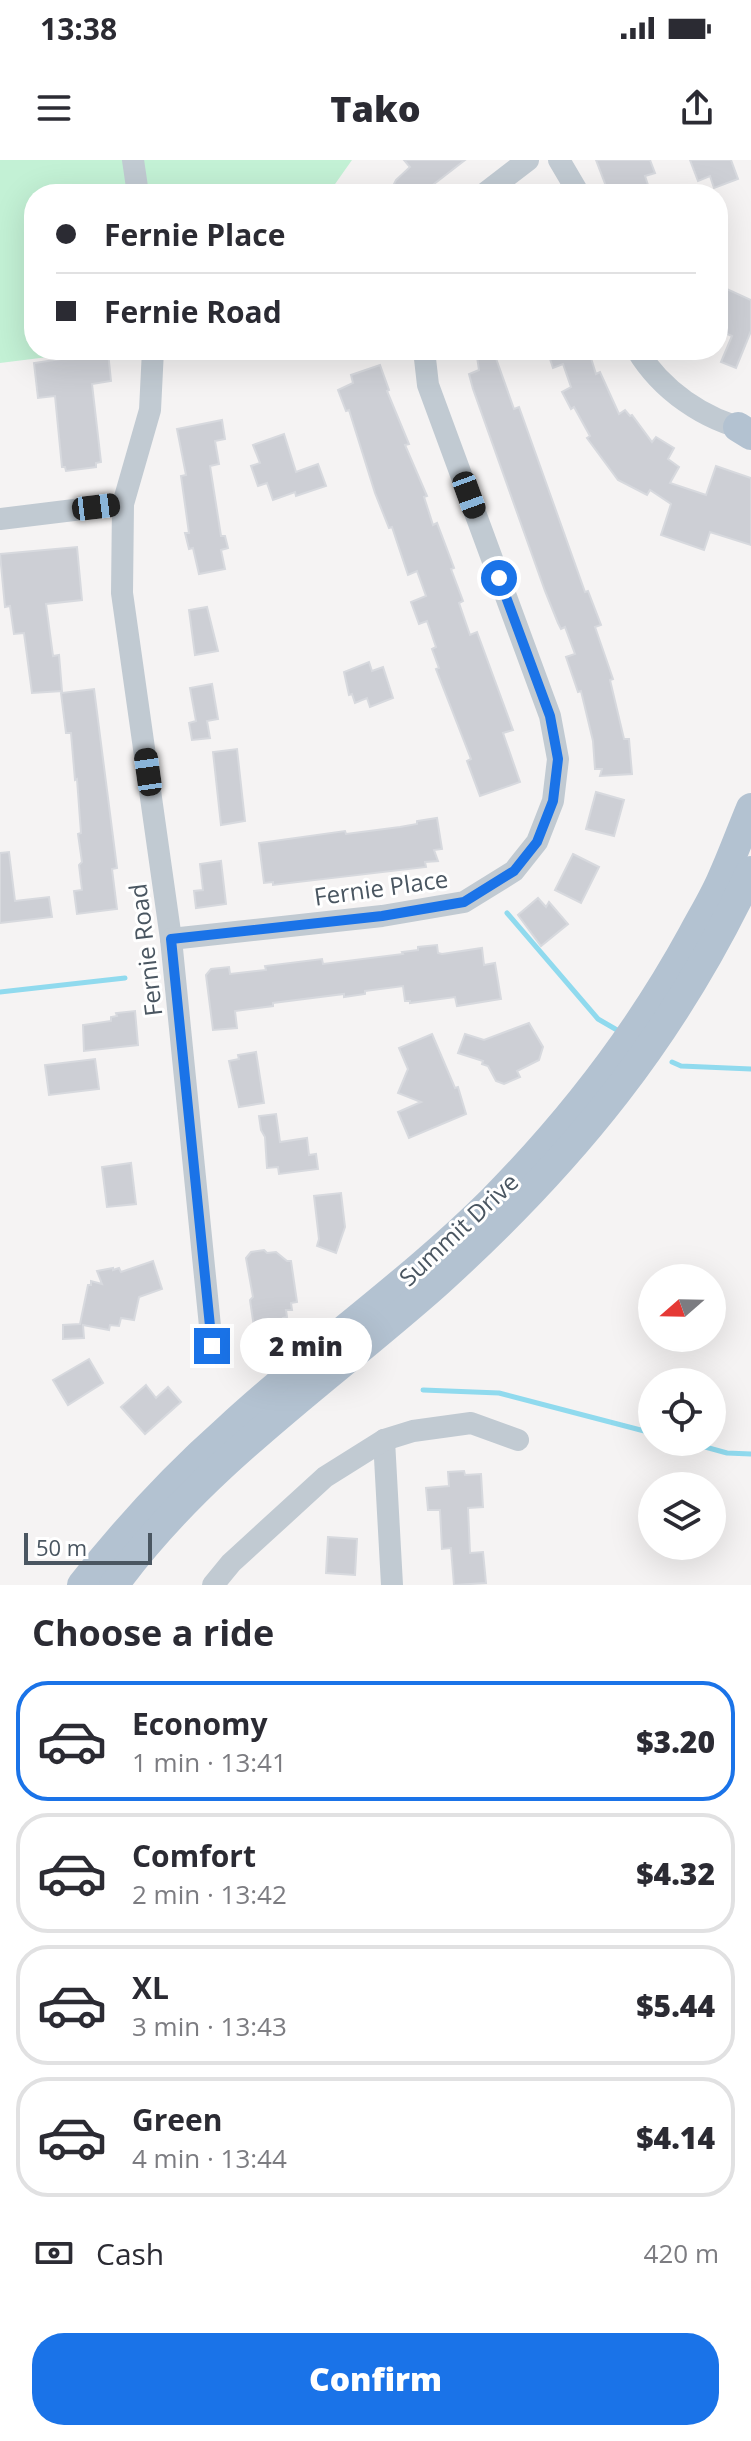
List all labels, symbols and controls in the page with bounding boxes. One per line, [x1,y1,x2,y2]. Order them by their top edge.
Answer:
text: 13:38 [40,8,117,49]
text: Tako [330,84,421,133]
icon: menu [32,86,76,130]
icon: share [675,86,719,130]
text: Fernie Place [104,214,285,255]
text: Fernie Road [104,291,282,332]
car [450,468,488,522]
car [71,492,121,522]
route start [481,560,517,596]
car [133,747,163,797]
street label: Fernie Place [312,861,450,913]
street label: Fernie Road [120,882,170,1018]
street label: Summit Drive [391,1165,525,1293]
north arrow [638,1264,726,1352]
map controls [638,1264,726,1560]
callout: 2 min [240,1318,372,1374]
route end [194,1328,230,1364]
text: 2 min [269,1328,343,1364]
button: locate [638,1368,726,1456]
button: layers [638,1472,726,1560]
scale bar [24,1529,152,1565]
text: 50 m [36,1532,87,1562]
text: Choose a ride [32,1608,274,1657]
text: Economy [132,1703,268,1744]
icon: car [36,1705,108,1777]
text: $3.20 [636,1721,715,1762]
text: 1 min · 13:41 [132,1744,287,1780]
text: Comfort [132,1835,256,1876]
icon: car [36,1837,108,1909]
text: $4.32 [636,1853,715,1894]
text: 2 min · 13:42 [132,1876,287,1912]
text: XL [132,1967,169,2008]
icon: car [36,1969,108,2041]
text: $5.44 [636,1985,715,2026]
text: 3 min · 13:43 [132,2008,287,2044]
text: Green [132,2099,223,2140]
icon: car [36,2101,108,2173]
text: $4.14 [636,2117,715,2158]
text: 4 min · 13:44 [132,2140,287,2176]
icon: cash [32,2231,76,2275]
text: Cash [96,2233,164,2274]
text: 420 m [644,2235,719,2271]
button: Confirm [32,2333,719,2425]

